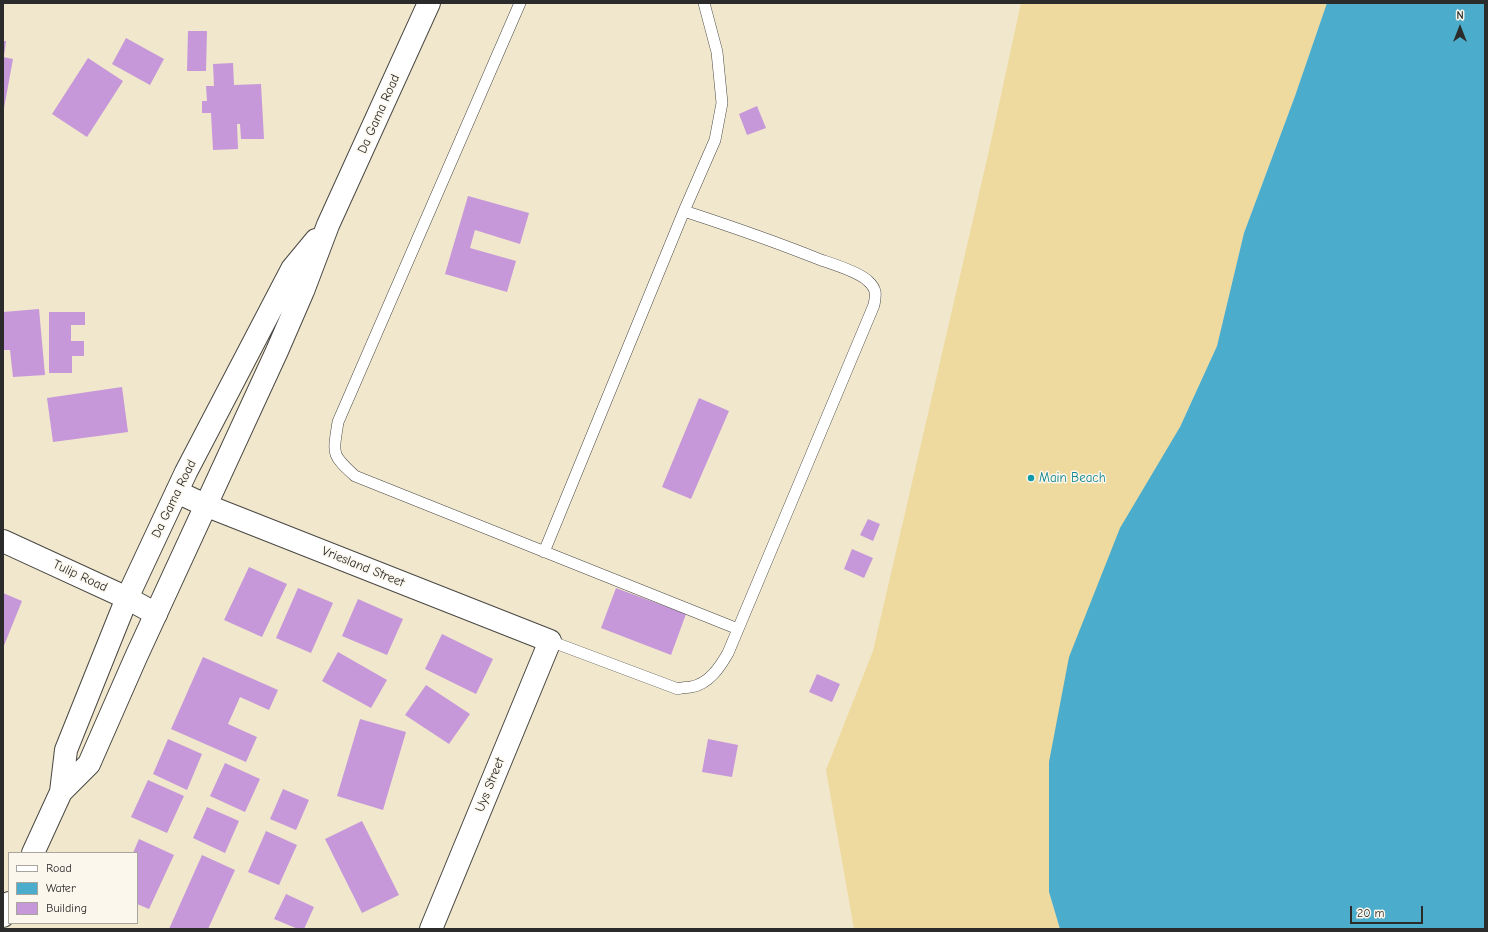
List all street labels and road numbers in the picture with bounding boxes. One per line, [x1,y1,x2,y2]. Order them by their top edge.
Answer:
street label: Da Gama Road [355,72,403,156]
street label: Da Gama Road [148,457,200,541]
street label: Vriesland Street [320,543,406,591]
street label: Tulip Road [50,557,110,595]
street label: Uys Street [472,756,508,814]

